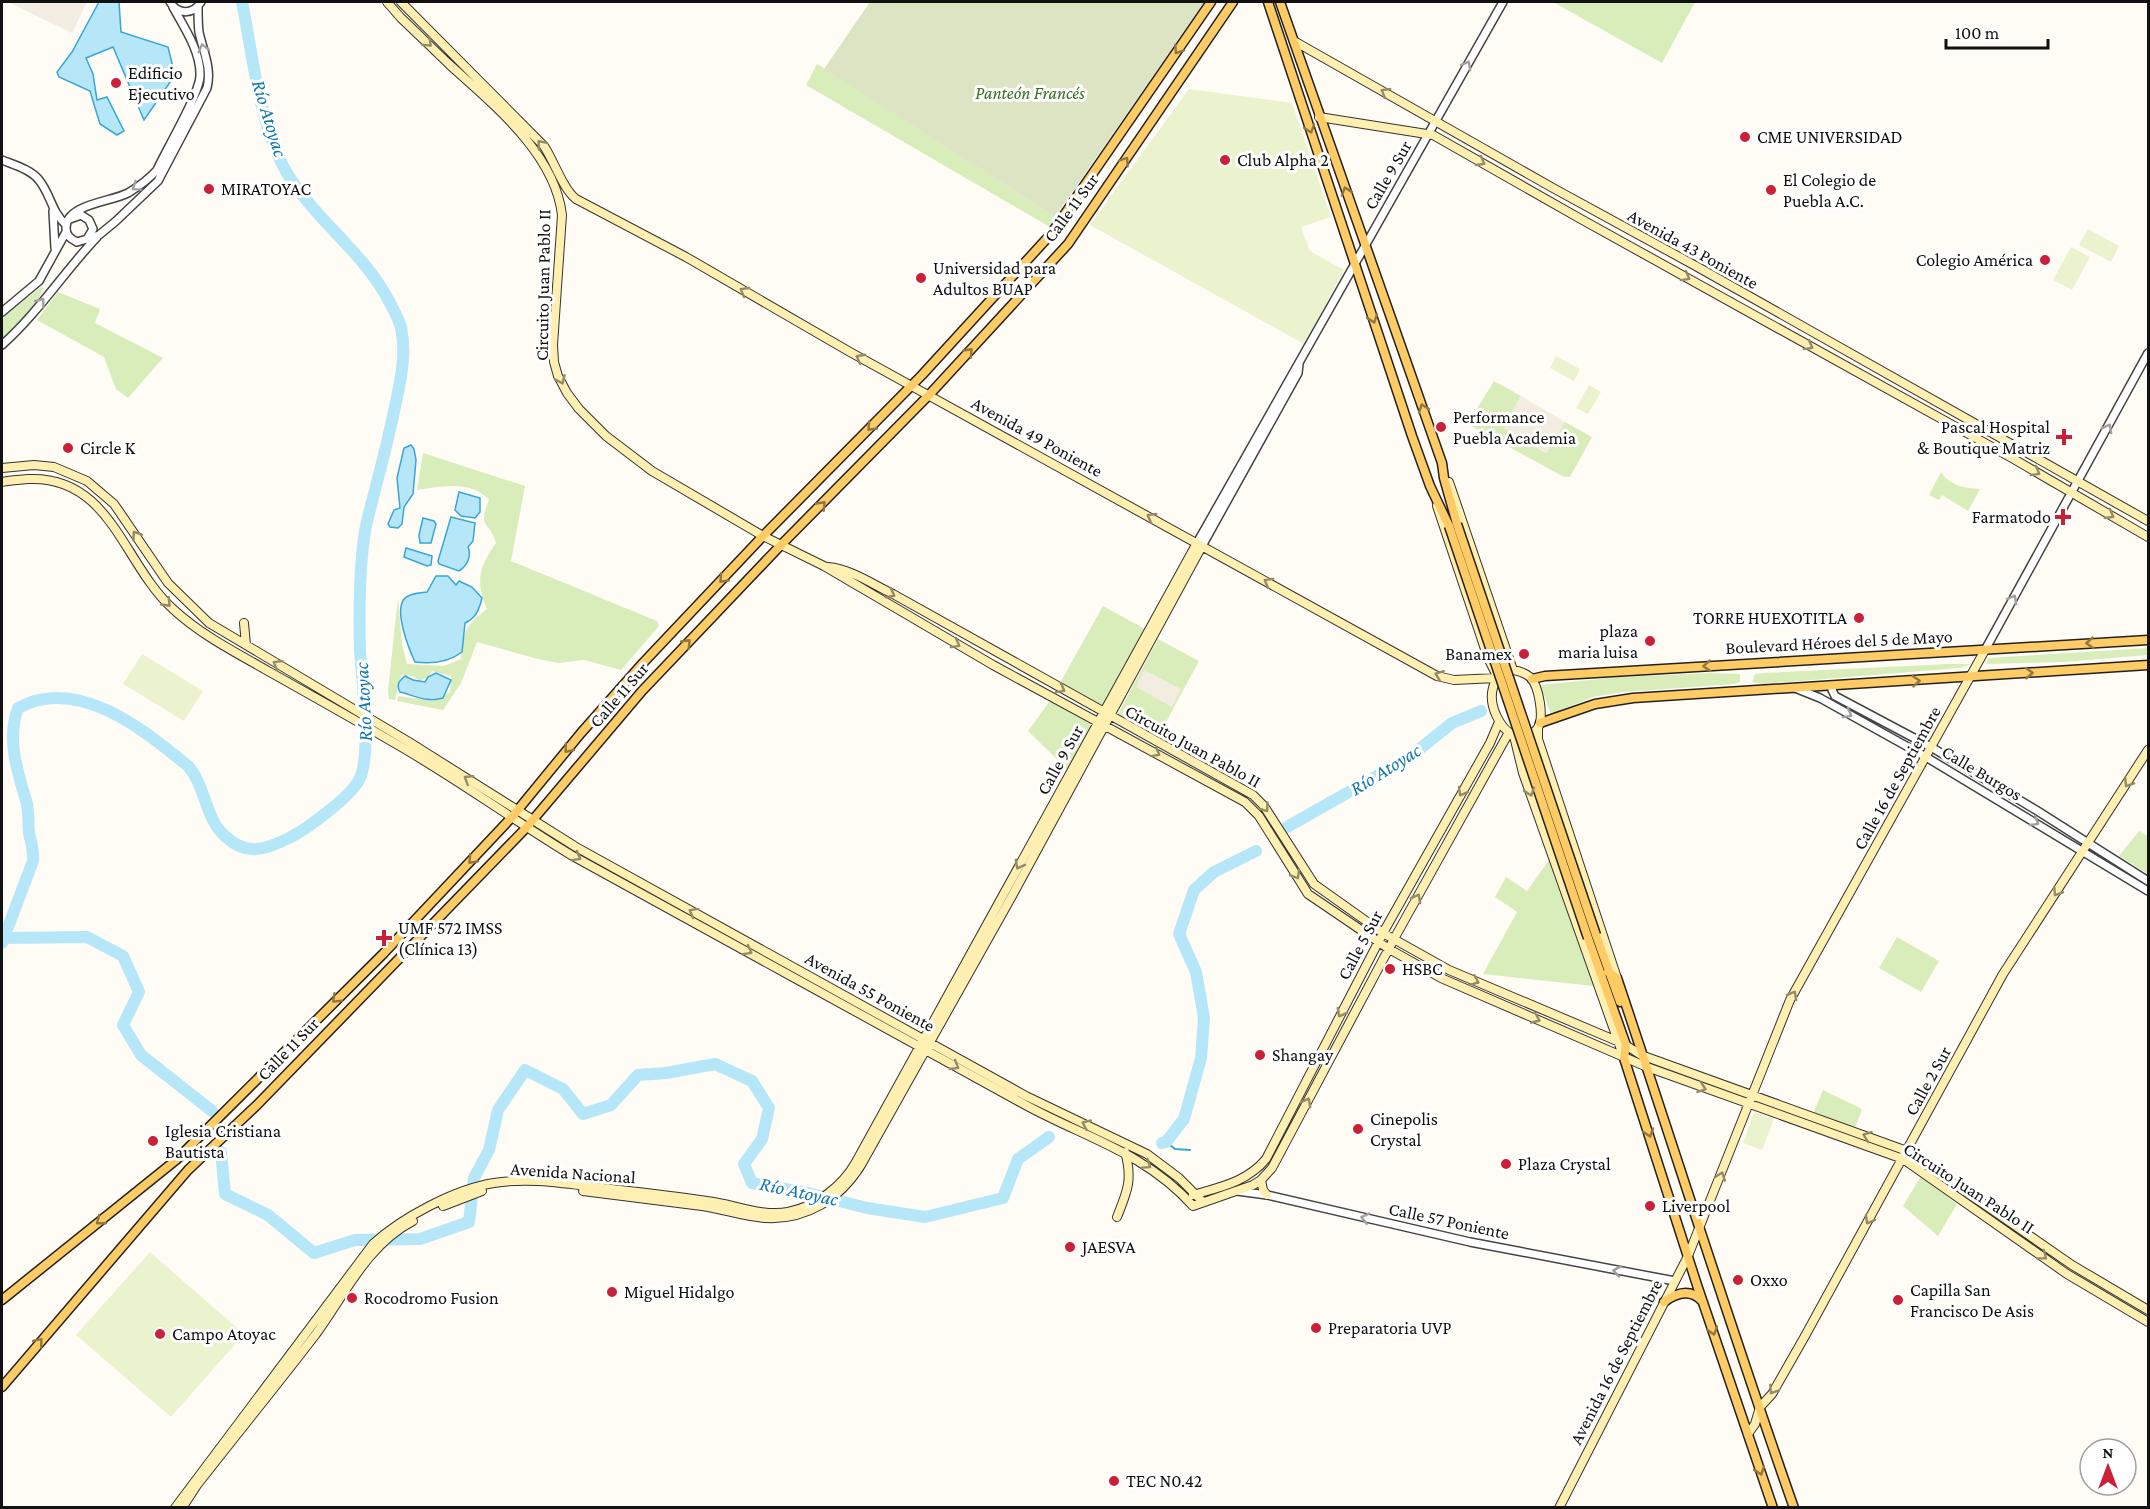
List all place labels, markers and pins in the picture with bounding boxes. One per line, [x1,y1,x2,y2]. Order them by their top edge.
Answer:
place label: Edificio Ejecutivo [128,63,195,105]
marker: Edificio Ejecutivo [109,76,123,90]
place label: CME UNIVERSIDAD [1757,127,1903,147]
marker: CME UNIVERSIDAD [1738,130,1752,144]
place label: Club Alpha 2 [1237,150,1329,170]
marker: Club Alpha 2 [1218,153,1232,167]
place label: El Colegio de Puebla A.C. [1783,170,1876,211]
place label: MIRATOYAC [221,179,311,199]
marker: MIRATOYAC [202,182,216,196]
marker: El Colegio de Puebla A.C. [1764,183,1778,197]
place label: Colegio América [1916,250,2033,270]
marker: Colegio América [2038,253,2052,267]
place label: Universidad para Adultos BUAP [933,258,1056,299]
marker: Universidad para Adultos BUAP [914,271,928,285]
place label: Performance Puebla Academia [1453,407,1576,448]
place label: Pascal Hospital & Boutique Matriz [1917,417,2050,458]
marker: Performance Puebla Academia [1434,420,1448,434]
marker: Pascal Hospital & Boutique Matriz [2055,428,2073,446]
place label: Circle K [80,438,136,458]
marker: Circle K [61,441,75,455]
place label: Farmatodo [1972,507,2051,527]
marker: Farmatodo [2056,510,2070,524]
place label: TORRE HUEXOTITLA [1693,608,1848,628]
marker: TORRE HUEXOTITLA [1852,611,1866,625]
place label: plaza maria luisa [1558,621,1638,662]
marker: plaza maria luisa [1643,634,1657,648]
place label: Banamex [1445,644,1513,664]
marker: Banamex [1517,647,1531,661]
place label: UMF 572 IMSS (Clínica 13) [398,918,502,960]
marker: UMF 572 IMSS (Clínica 13) [375,929,393,947]
place label: HSBC [1402,959,1443,979]
marker: HSBC [1383,962,1397,976]
place label: Shangay [1272,1045,1334,1065]
marker: Shangay [1253,1048,1267,1062]
place label: Cinepolis Crystal [1370,1109,1438,1150]
place label: Iglesia Cristiana Bautista [165,1121,281,1162]
marker: Cinepolis Crystal [1351,1122,1365,1136]
marker: Iglesia Cristiana Bautista [146,1134,160,1148]
place label: Plaza Crystal [1518,1154,1611,1174]
marker: Plaza Crystal [1499,1157,1513,1171]
place label: Liverpool [1662,1196,1730,1216]
marker: Liverpool [1643,1199,1657,1213]
place label: JAESVA [1080,1237,1136,1257]
marker: JAESVA [1063,1240,1077,1254]
place label: Oxxo [1750,1270,1788,1290]
marker: Oxxo [1731,1273,1745,1287]
place label: Capilla San Francisco De Asis [1910,1280,2034,1321]
place label: Miguel Hidalgo [624,1282,735,1302]
marker: Miguel Hidalgo [605,1285,619,1299]
place label: Rocodromo Fusion [364,1288,499,1308]
marker: Rocodromo Fusion [345,1291,359,1305]
marker: Capilla San Francisco De Asis [1891,1293,1905,1307]
place label: Preparatoria UVP [1328,1318,1452,1338]
marker: Preparatoria UVP [1309,1321,1323,1335]
place label: Campo Atoyac [172,1324,276,1344]
marker: Campo Atoyac [153,1327,167,1341]
place label: TEC N0.42 [1126,1471,1202,1491]
marker: TEC N0.42 [1107,1474,1121,1488]

